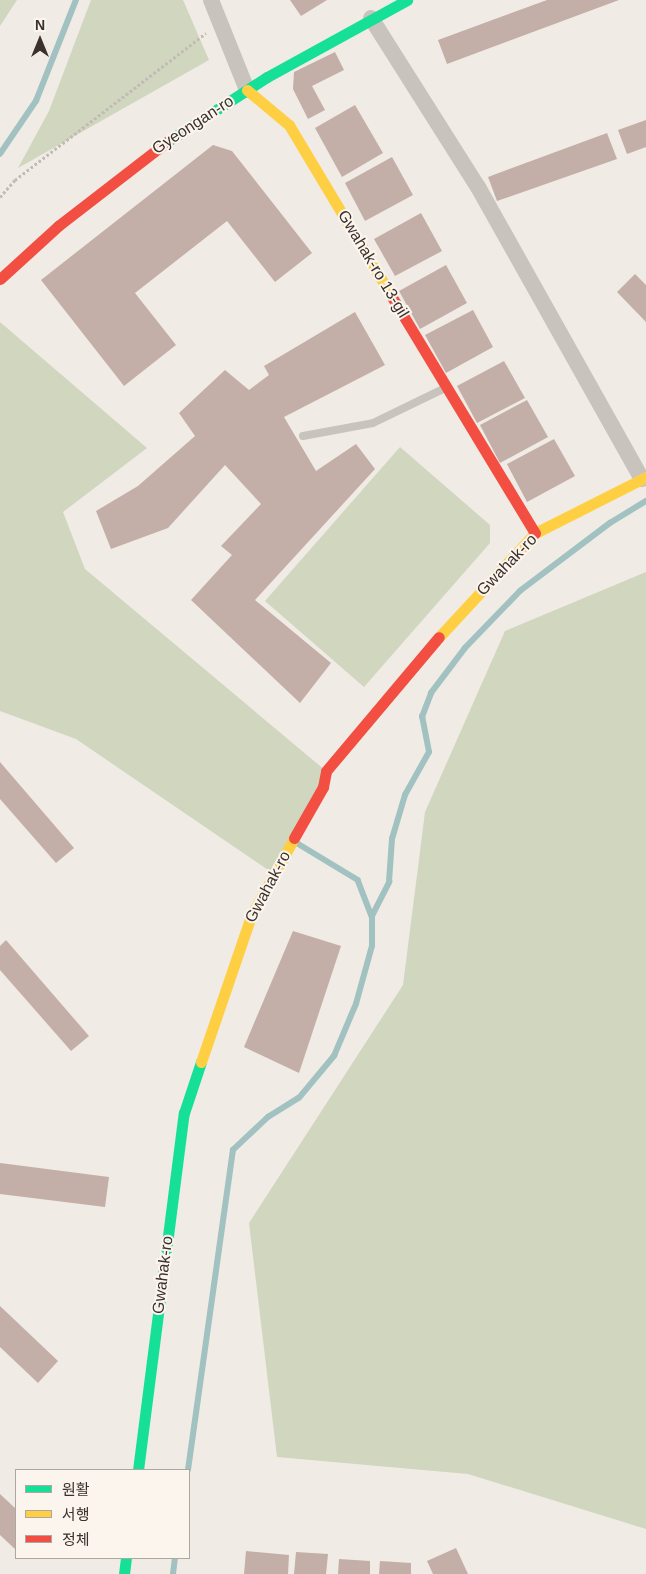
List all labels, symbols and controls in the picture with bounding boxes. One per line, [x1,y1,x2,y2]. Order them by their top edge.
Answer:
north arrow [15,15,65,65]
text: N [35,17,45,33]
street label: Gyeongan-ro [149,92,237,158]
street label: Gwahak-ro 13-gil [333,207,413,321]
street label: Gwahak-ro [473,530,541,600]
street label: Gwahak-ro [241,848,295,926]
street label: Gwahak-ro [149,1235,177,1315]
legend [15,1469,190,1559]
text: 원활 [62,1481,90,1498]
text: 서행 [62,1506,90,1523]
text: 정체 [62,1531,90,1548]

